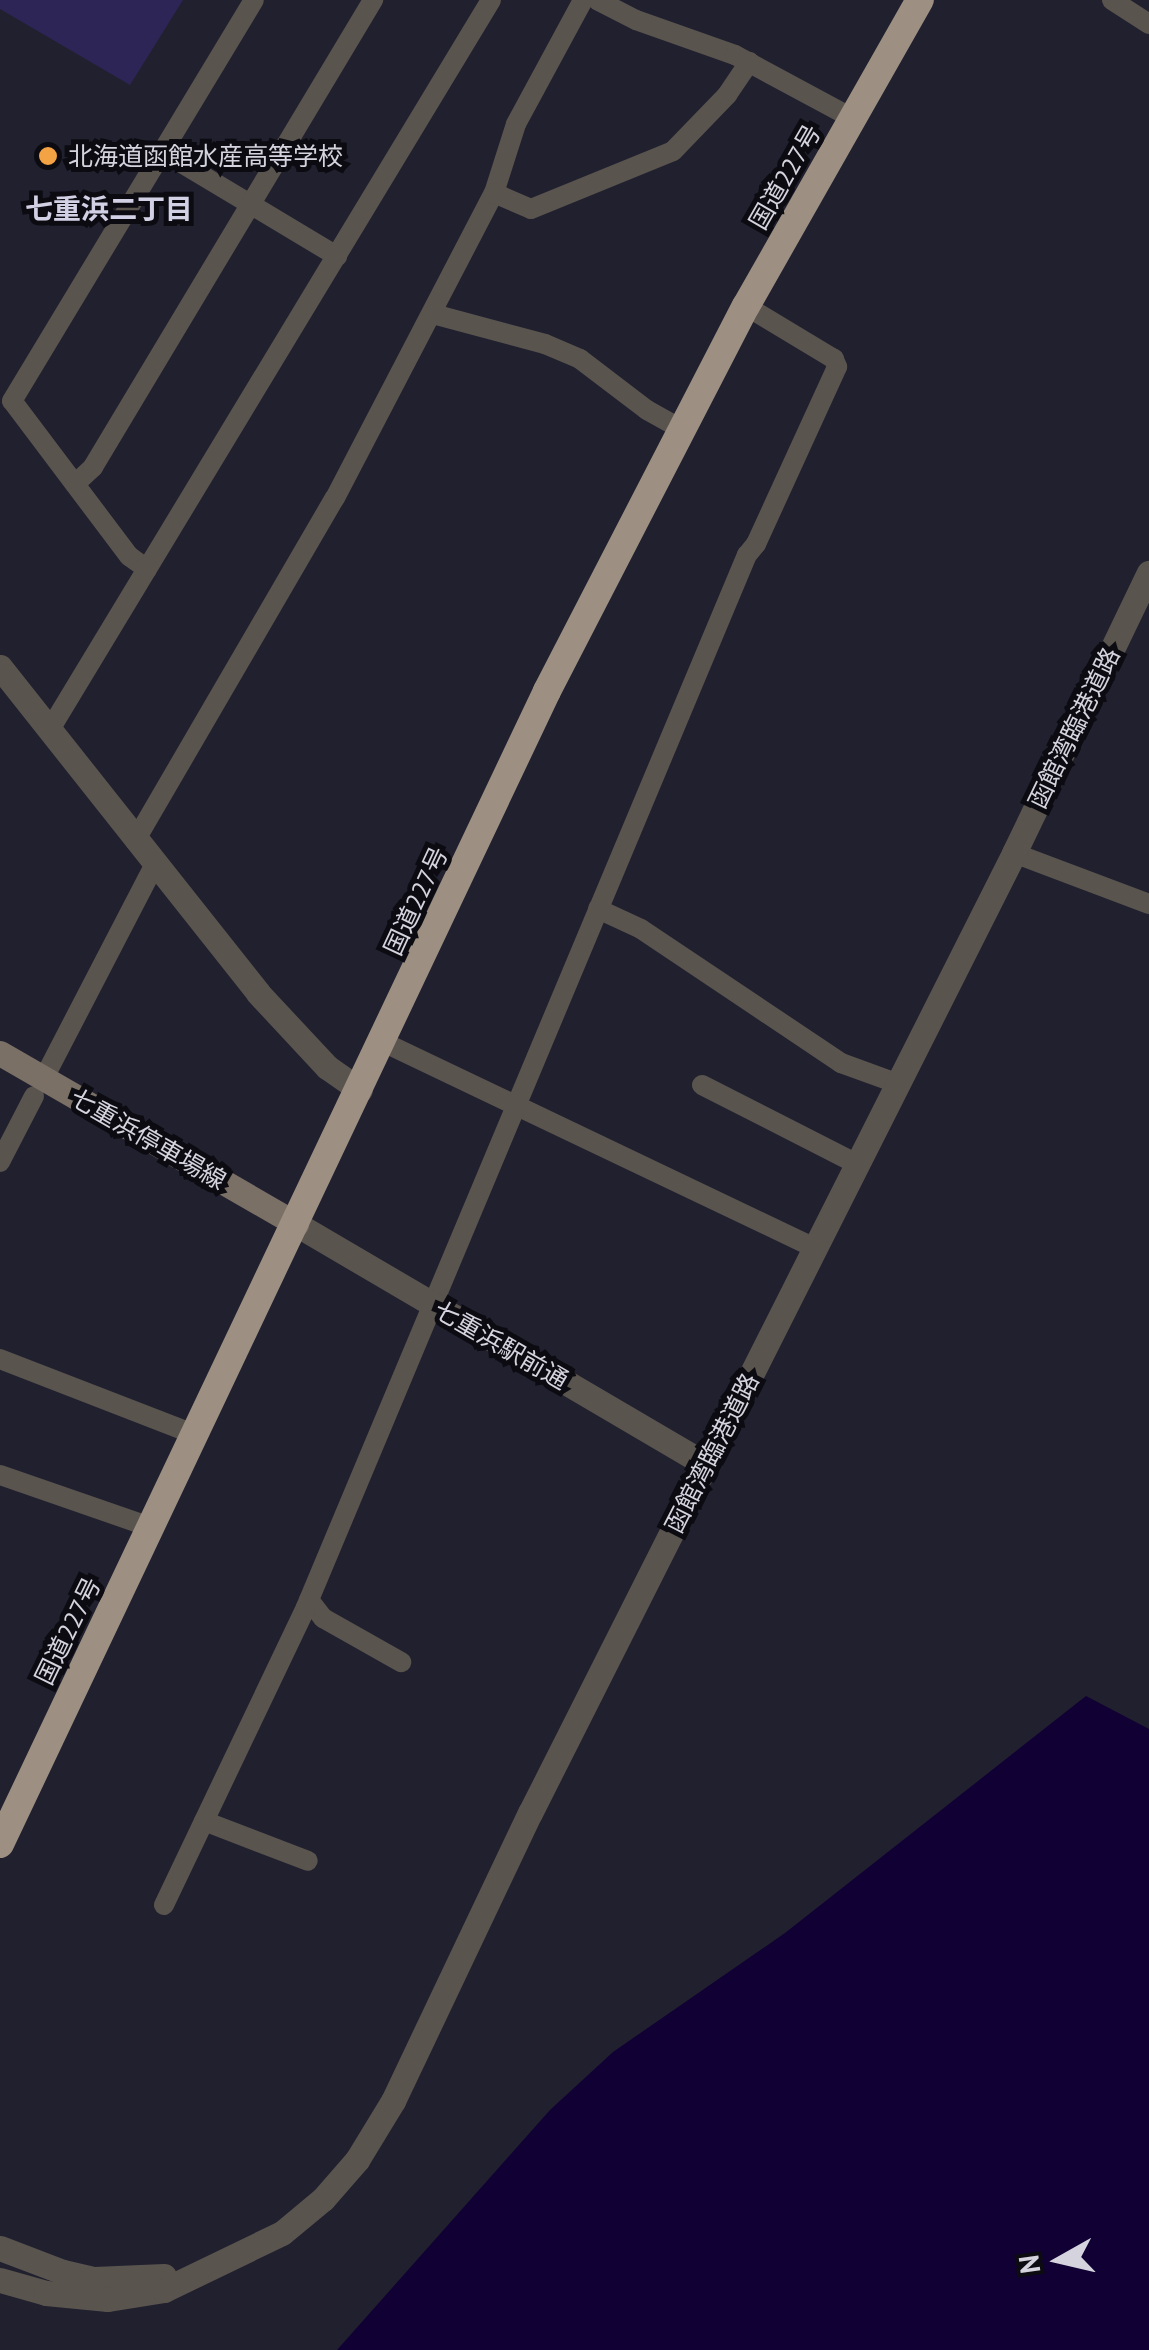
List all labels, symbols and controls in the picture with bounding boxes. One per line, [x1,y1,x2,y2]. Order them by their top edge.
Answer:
street label: 国道227号 [743,119,827,235]
place label: 北海道函館水産高等学校 [68,141,343,171]
marker: 北海道函館水産高等学校 [37,145,59,167]
district label: 七重浜二丁目 [25,192,193,226]
street label: 函館湾臨港道路 [1022,643,1126,813]
street label: 国道227号 [378,842,454,960]
street label: 七重浜停車場線 [65,1082,231,1196]
street label: 七重浜駅前通 [429,1295,573,1395]
street label: 函館湾臨港道路 [659,1368,765,1538]
street label: 国道227号 [29,1572,107,1690]
north arrow [1009,2210,1109,2310]
text: N [1009,2253,1048,2276]

